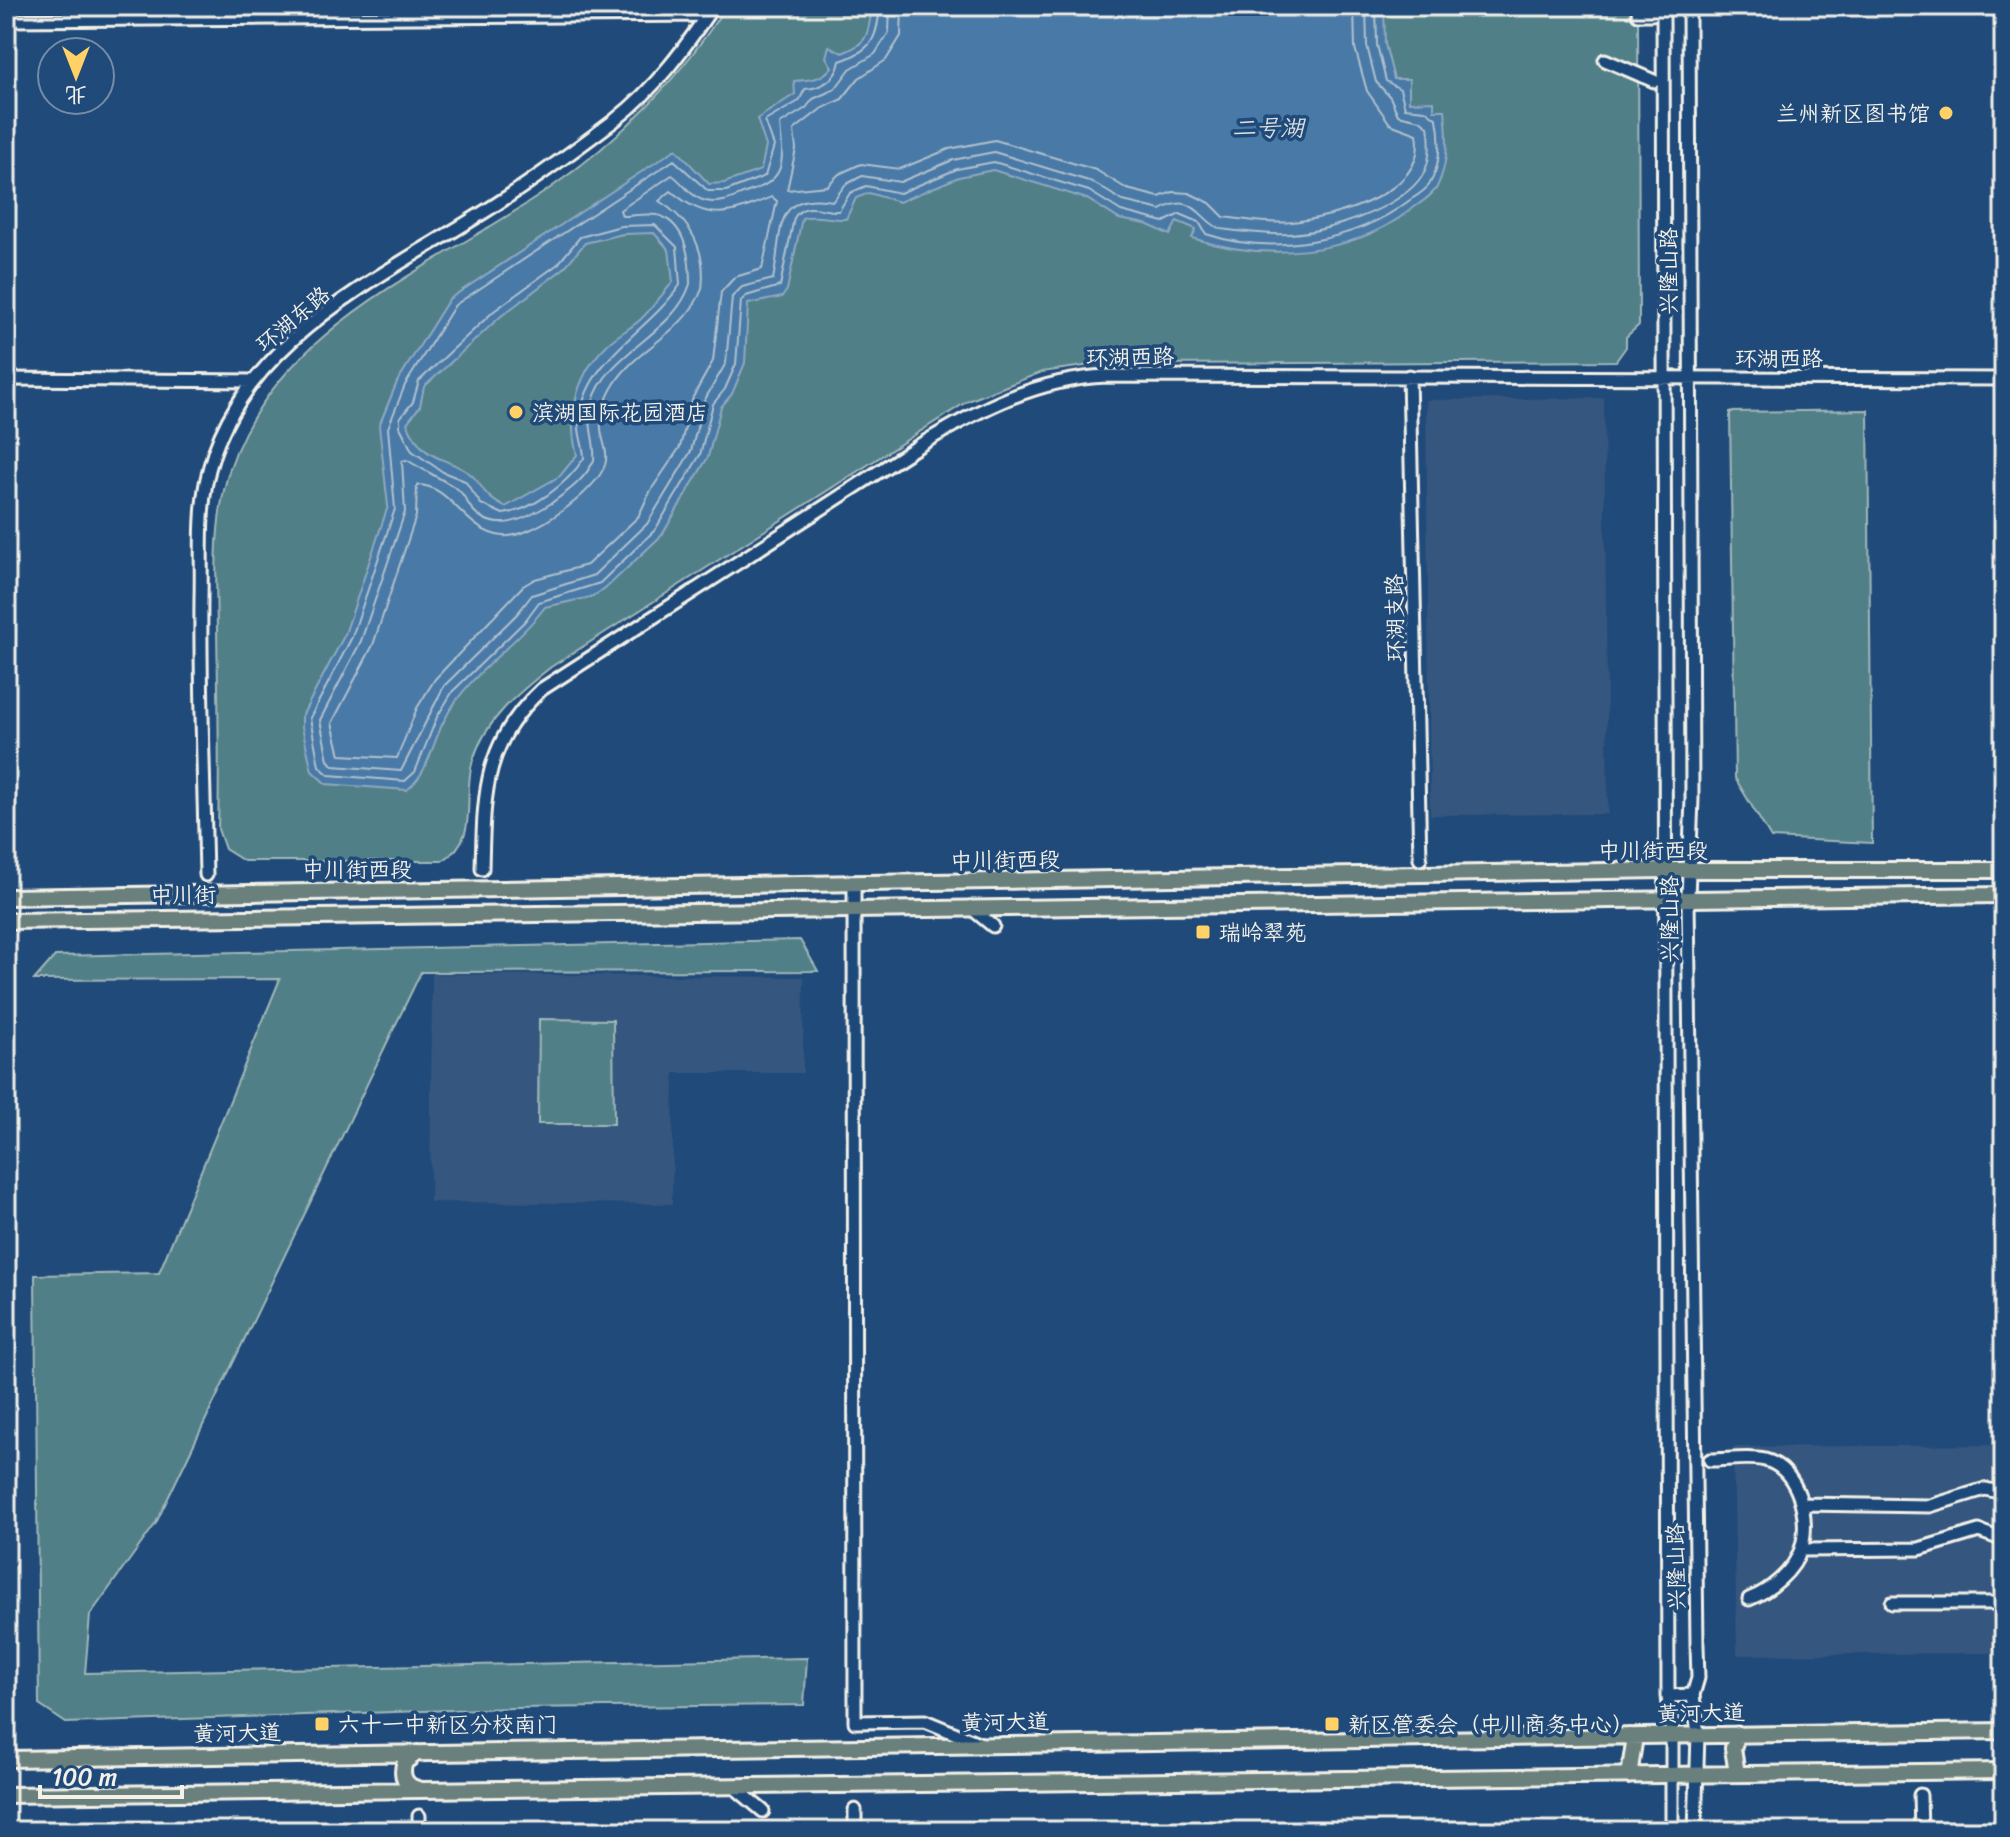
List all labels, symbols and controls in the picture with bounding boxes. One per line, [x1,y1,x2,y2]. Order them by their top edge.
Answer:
north arrow [36,36,116,116]
text: 北 [65,76,87,115]
place label: 兰州新区图书馆 [1776,94,1930,133]
marker: 兰州新区图书馆 [1937,104,1955,122]
water label: 二号湖 [1232,107,1307,149]
street label: 兴隆山路 [1649,227,1688,315]
street label: 环湖东路 [247,276,339,362]
street label: 环湖西路 [1086,337,1174,377]
street label: 环湖西路 [1735,339,1823,378]
place label: 滨湖国际花园酒店 [532,393,708,432]
marker: 滨湖国际花园酒店 [507,403,525,421]
street label: 环湖支路 [1375,574,1415,662]
street label: 中川街西段 [1598,831,1708,870]
street label: 中川街西段 [950,840,1060,880]
street label: 中川街西段 [302,850,412,889]
street label: 中川街 [150,875,216,915]
street label: 兴隆山路 [1650,875,1689,963]
place label: 瑞岭翠苑 [1219,913,1307,952]
marker: 瑞岭翠苑 [1194,923,1212,941]
street label: 兴隆山路 [1656,1523,1696,1611]
street label: 黄河大道 [1657,1693,1745,1733]
street label: 黄河大道 [961,1702,1049,1742]
place label: 六十一中新区分校南门 [338,1705,558,1744]
place label: 新区管委会（中川商务中心） [1348,1705,1634,1744]
street label: 黄河大道 [193,1713,281,1753]
marker: 六十一中新区分校南门 [313,1715,331,1733]
marker: 新区管委会（中川商务中心） [1323,1715,1341,1733]
scale bar [40,1749,182,1799]
text: 100 m [52,1756,117,1798]

